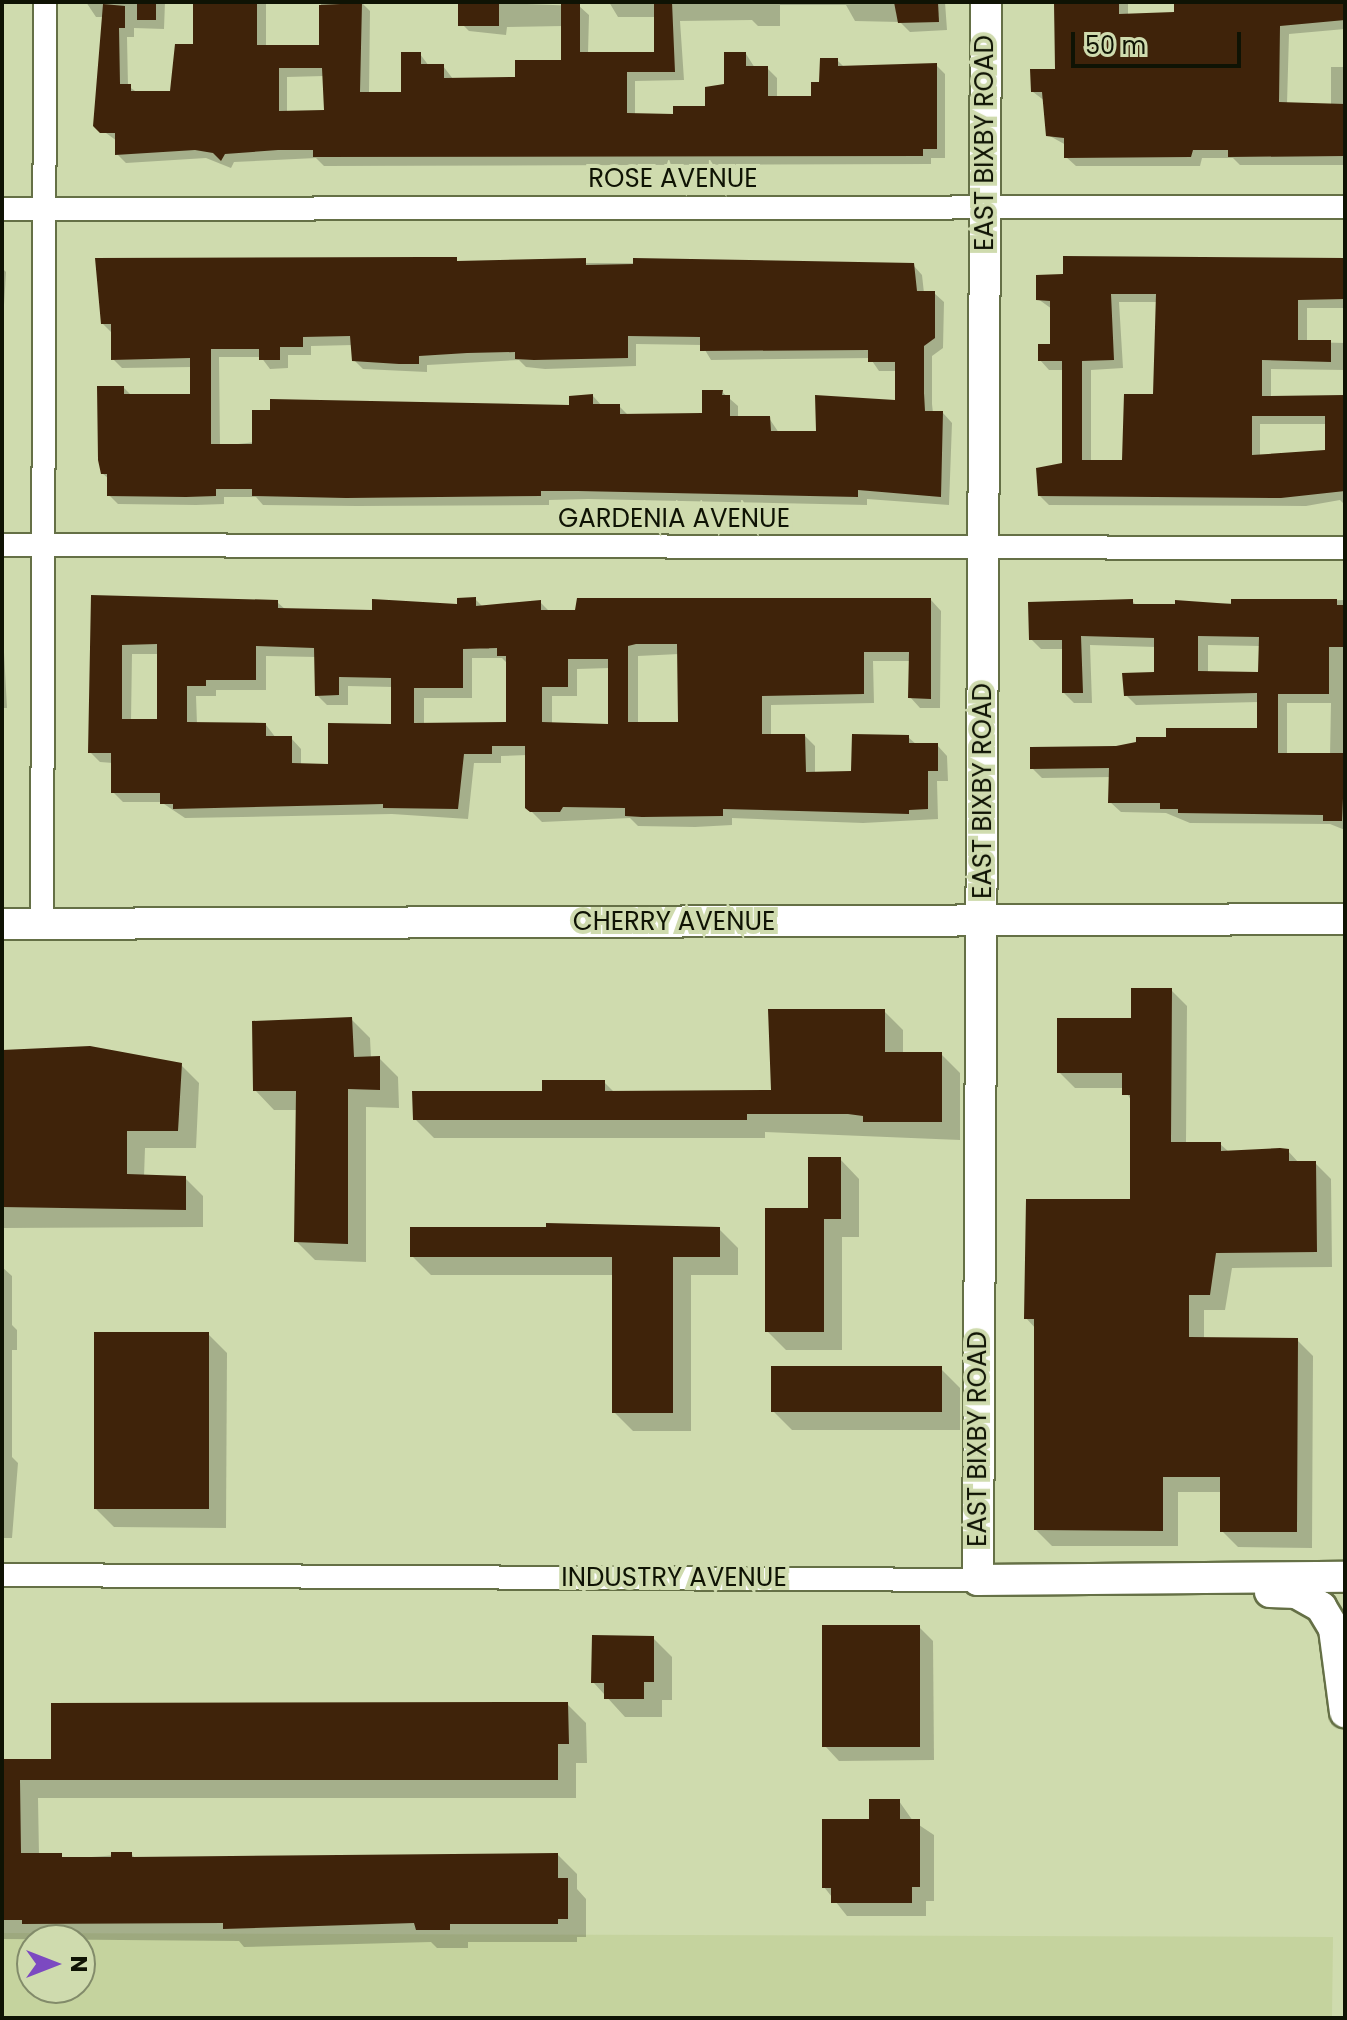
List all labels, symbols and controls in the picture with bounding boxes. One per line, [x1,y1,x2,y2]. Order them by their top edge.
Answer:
scale bar [1075,16,1245,66]
text: 50 m [1085,29,1146,62]
street label: EAST BIXBY ROAD [969,35,1001,251]
street label: ROSE AVENUE [588,163,758,195]
street label: GARDENIA AVENUE [558,503,790,535]
street label: EAST BIXBY ROAD [967,683,999,899]
street label: CHERRY AVENUE [573,906,775,938]
street label: EAST BIXBY ROAD [962,1331,994,1547]
street label: INDUSTRY AVENUE [561,1562,787,1594]
north arrow [16,1924,96,2004]
text: N [63,1956,94,1972]

